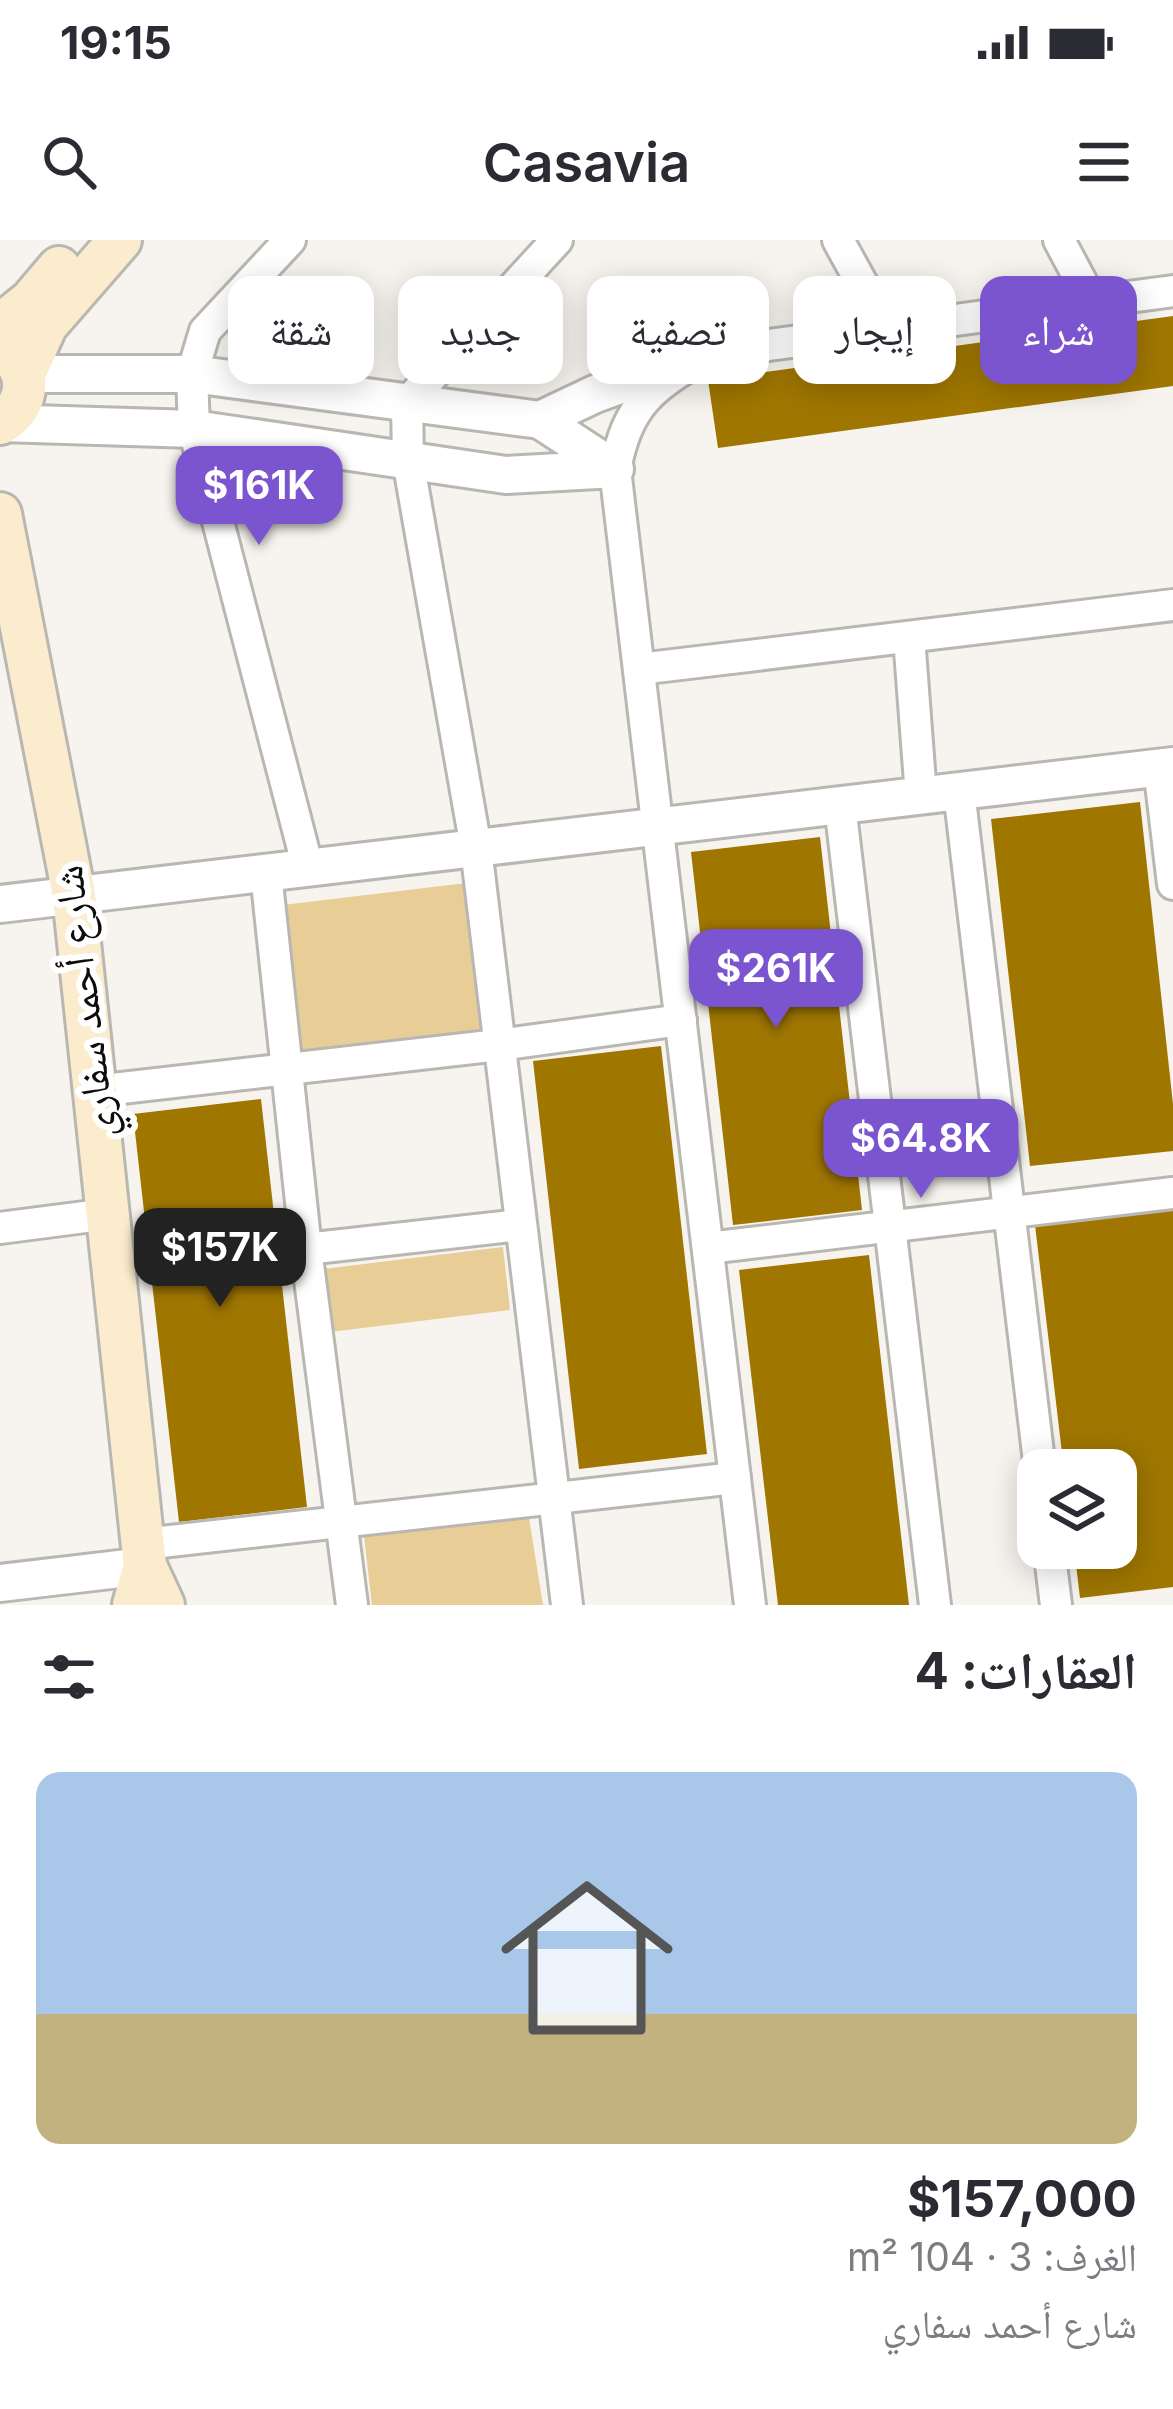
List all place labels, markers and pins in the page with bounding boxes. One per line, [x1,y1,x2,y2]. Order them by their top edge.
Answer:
pin: $161K [175,446,343,548]
pin: $261K [692,929,860,1031]
pin: $64.8K [823,1099,1019,1201]
pin: $157K [136,1208,304,1310]

